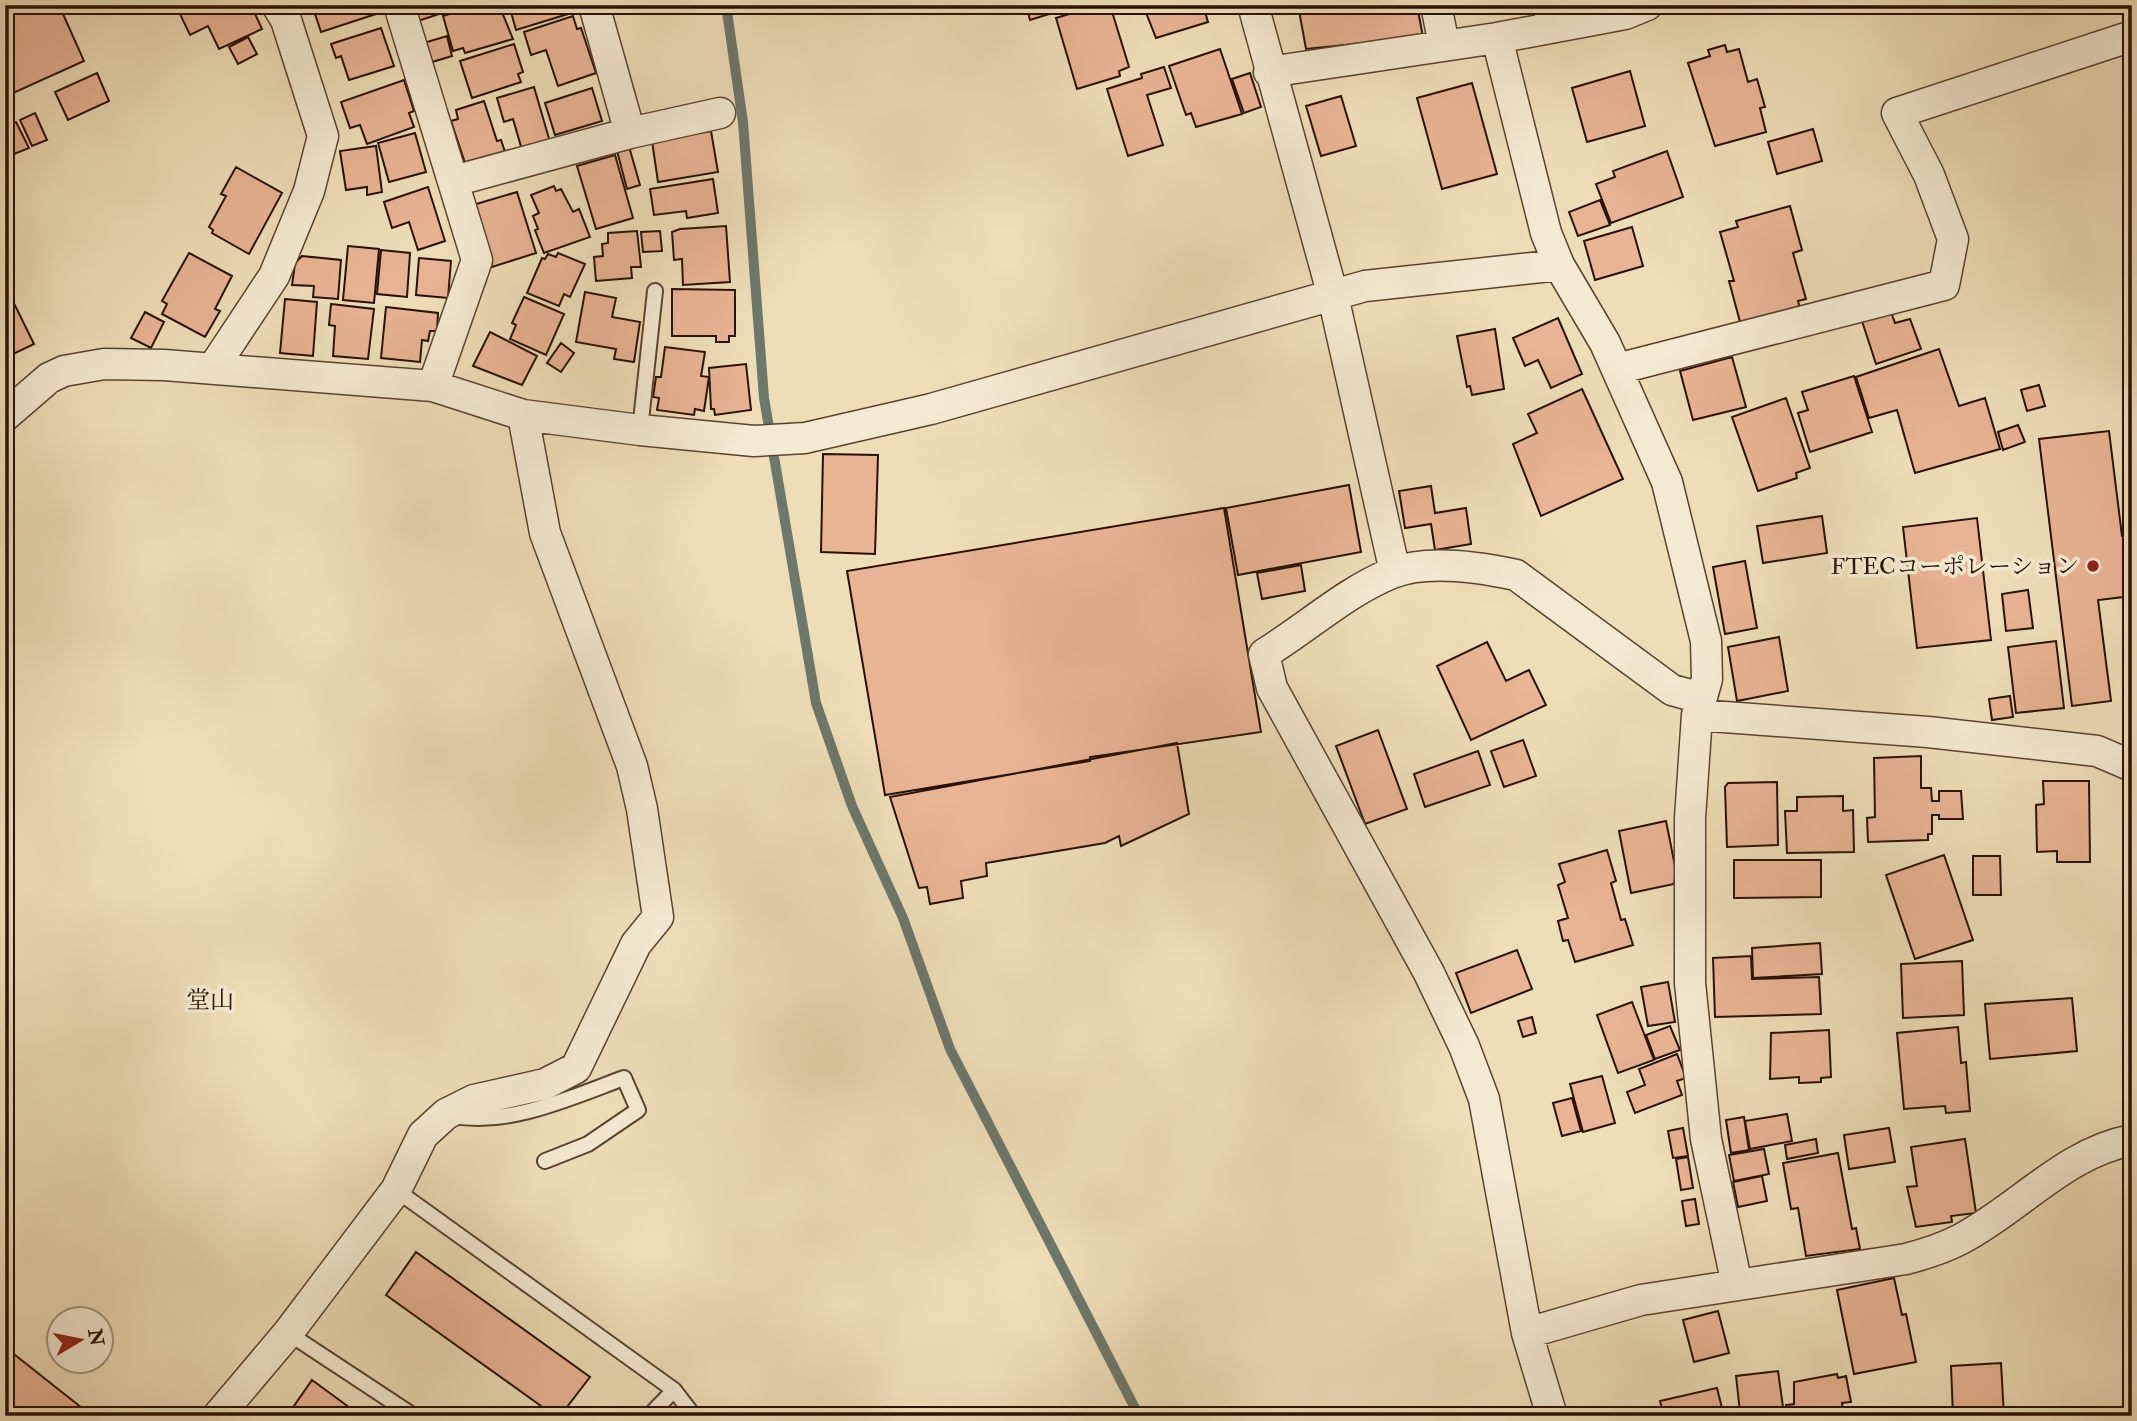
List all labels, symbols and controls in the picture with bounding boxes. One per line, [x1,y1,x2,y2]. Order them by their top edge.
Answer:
place label: FTECコーポレーション [1831,552,2079,581]
marker: FTECコーポレーション [2085,558,2101,574]
district label: 堂山 [186,985,234,1016]
north arrow [46,1306,116,1376]
text: N [82,1326,109,1349]

